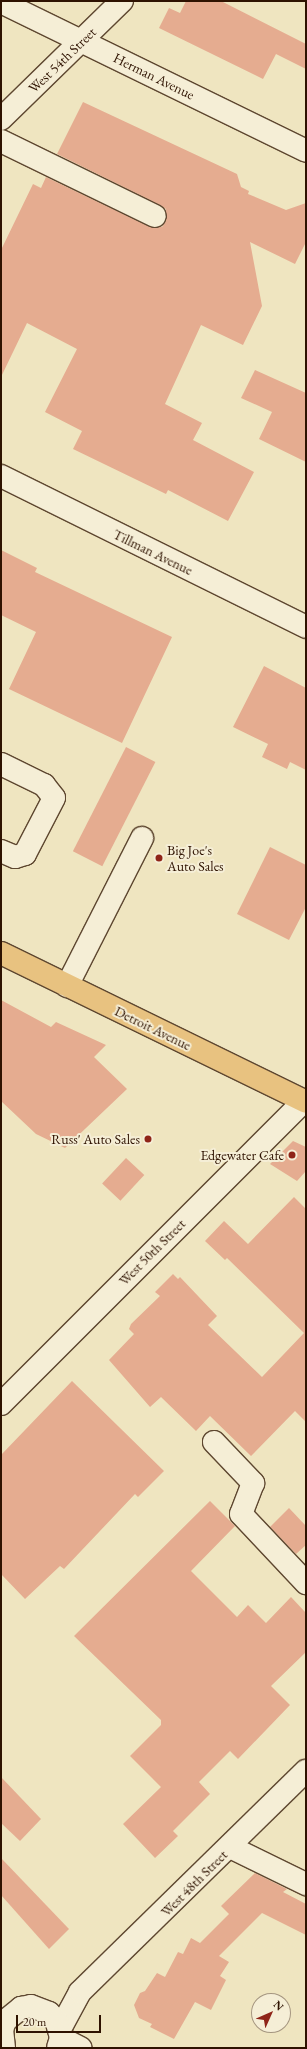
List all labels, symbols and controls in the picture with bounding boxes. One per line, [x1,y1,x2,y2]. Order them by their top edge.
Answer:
street label: West 54th Street [25,24,99,96]
street label: Herman Avenue [111,49,197,103]
street label: Tillman Avenue [110,526,196,578]
place label: Big Joe's Auto Sales [167,842,224,874]
marker: Big Joe's Auto Sales [154,853,164,863]
street label: Detroit Avenue [112,1002,194,1054]
place label: Russ' Auto Sales [51,1131,140,1147]
marker: Russ' Auto Sales [143,1134,153,1144]
place label: Edgewater Cafe [200,1147,284,1163]
marker: Edgewater Cafe [287,1150,297,1160]
street label: West 50th Street [115,1215,189,1289]
street label: West 48th Street [157,1846,231,1920]
north arrow [251,1993,291,2033]
text: N [271,1997,287,2013]
scale bar [18,2007,103,2033]
text: 20 m [23,2014,46,2030]

